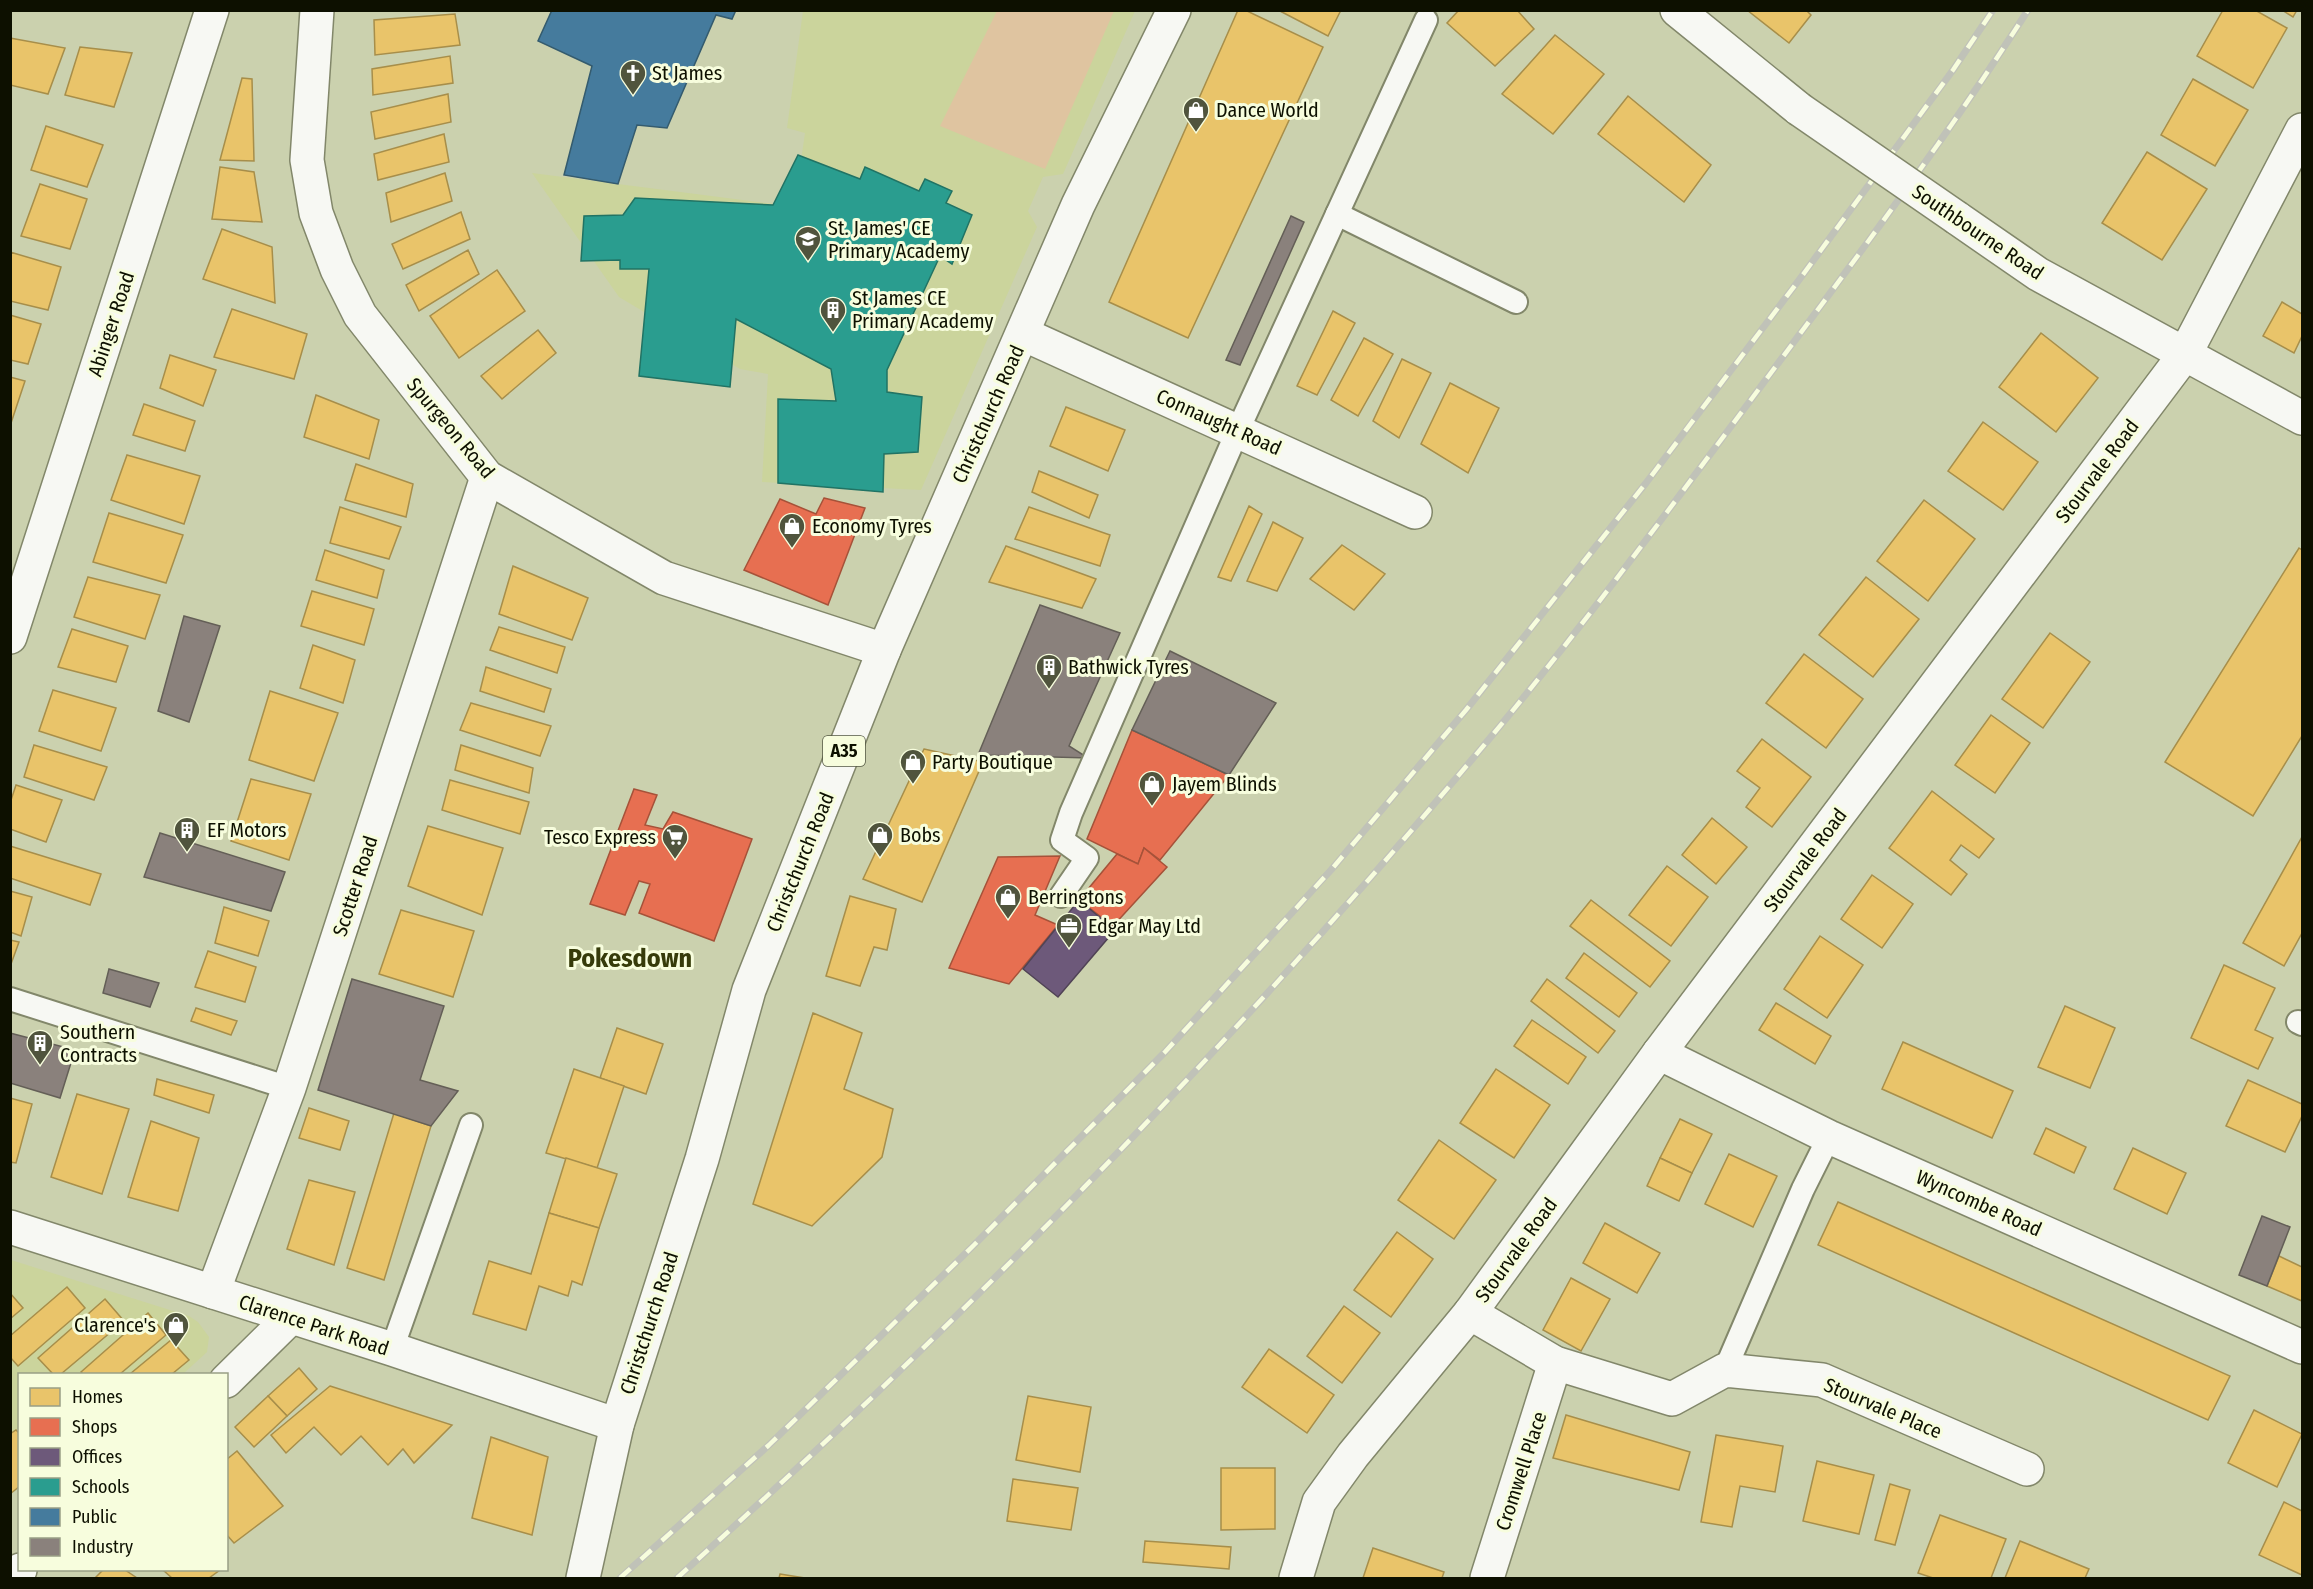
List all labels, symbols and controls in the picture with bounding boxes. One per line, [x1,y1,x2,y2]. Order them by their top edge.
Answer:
church icon: St James [618,58,648,96]
place label: St James [652,61,722,85]
shop icon: Dance World [1181,95,1211,133]
place label: Dance World [1216,98,1319,122]
street label: Southbourne Road [1908,179,2048,285]
place label: St. James' CE Primary Academy [828,216,969,263]
school or university icon: St. James' CE Primary Academy [793,224,823,262]
street label: Abinger Road [83,269,139,379]
place label: St James CE Primary Academy [852,286,993,333]
building icon: St James CE Primary Academy [818,295,848,333]
street label: Christchurch Road [947,341,1029,487]
street label: Spurgeon Road [402,373,500,483]
street label: Connaught Road [1153,384,1285,460]
street label: Stourvale Road [2050,414,2144,528]
shop icon: Economy Tyres [777,511,807,549]
place label: Economy Tyres [812,514,932,538]
building icon: Bathwick Tyres [1034,652,1064,690]
place label: Bathwick Tyres [1068,655,1189,679]
road number: A35 [823,736,865,766]
shop icon: Party Boutique [898,747,928,785]
place label: Party Boutique [932,750,1053,774]
shop icon: Jayem Blinds [1137,769,1167,807]
place label: Jayem Blinds [1172,772,1277,796]
street label: Christchurch Road [761,789,839,935]
street label: Stourvale Road [1758,803,1852,917]
building icon: EF Motors [172,815,202,853]
place label: EF Motors [207,818,287,842]
shop icon: Bobs [865,820,895,858]
supermarket icon: Tesco Express [660,822,690,860]
place label: Bobs [900,823,941,847]
place label: Tesco Express [544,825,656,849]
street label: Scotter Road [327,833,383,939]
shop icon: Berringtons [993,882,1023,920]
place label: Berringtons [1028,885,1124,909]
office icon: Edgar May Ltd [1054,911,1084,949]
place label: Edgar May Ltd [1088,914,1201,938]
district label: Pokesdown [568,943,692,974]
place label: Southern Contracts [60,1020,137,1067]
building icon: Southern Contracts [25,1028,55,1066]
street label: Wyncombe Road [1912,1165,2046,1241]
street label: Stourvale Road [1470,1193,1562,1307]
street label: Christchurch Road [615,1249,683,1397]
street label: Clarence Park Road [236,1289,392,1361]
shop icon: Clarence's [161,1310,191,1348]
place label: Clarence's [74,1313,156,1337]
street label: Stourvale Place [1821,1372,1945,1444]
legend [18,1373,228,1571]
text: Homes [72,1386,123,1408]
street label: Cromwell Place [1490,1408,1552,1534]
text: Shops [72,1416,117,1438]
text: Offices [72,1446,122,1468]
text: Schools [72,1476,130,1498]
text: Public [72,1506,117,1528]
text: Industry [72,1536,133,1558]

